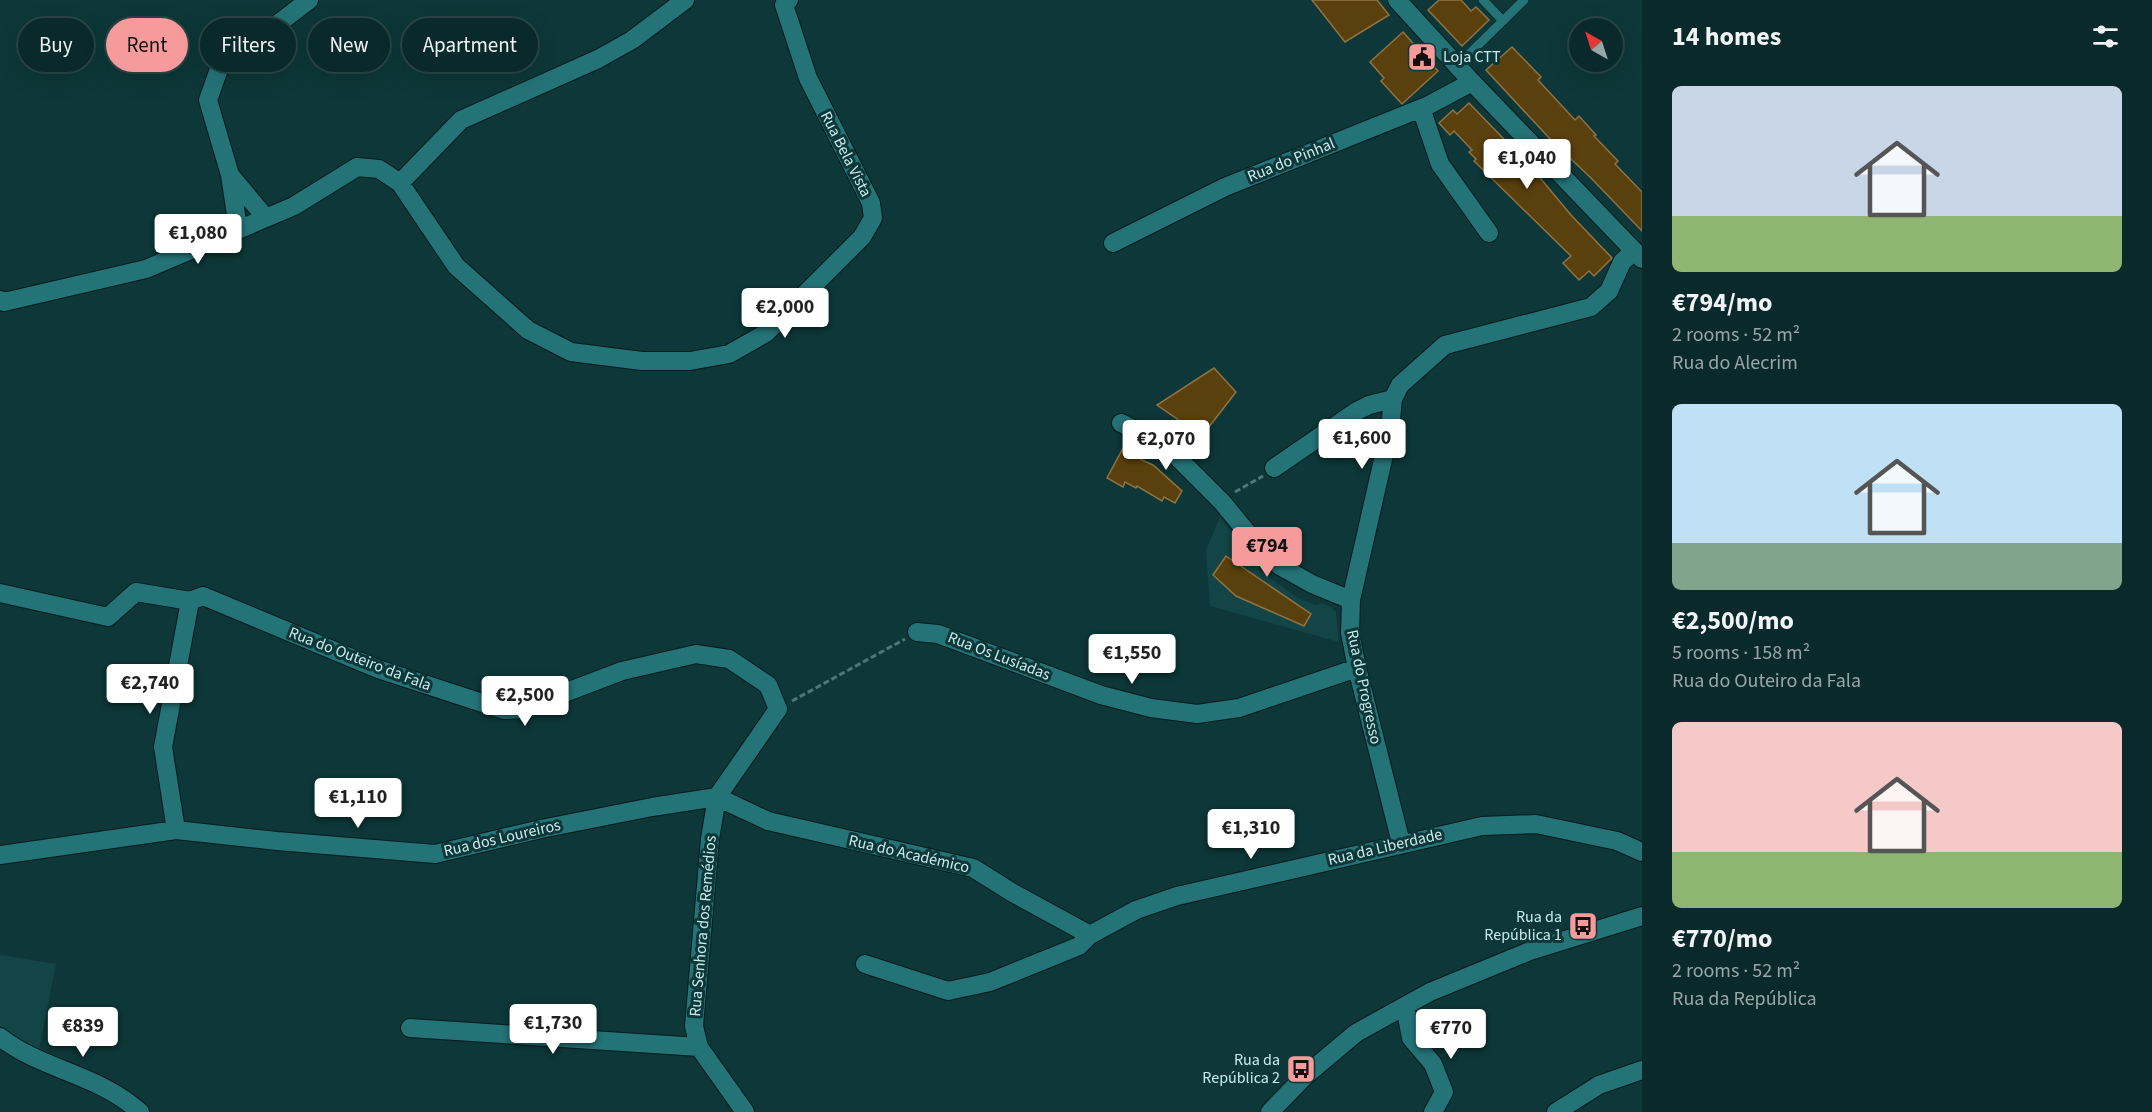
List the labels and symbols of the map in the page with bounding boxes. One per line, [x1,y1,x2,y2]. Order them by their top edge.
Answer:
north arrow [1569,18,1623,72]
public building icon: Loja CTT [1406,41,1438,73]
place label: Loja CTT [1443,46,1501,68]
street label: Rua Bela Vista [815,107,877,201]
street label: Rua do Pinhal [1244,132,1338,188]
pin: €1,040 [1478,139,1576,190]
pin: €1,080 [149,214,247,265]
pin: €2,000 [736,288,834,339]
pin: €1,600 [1313,419,1411,470]
pin: €2,070 [1117,420,1215,471]
pin: €794 [1231,527,1303,578]
street label: Rua do Outeiro da Fala [285,622,435,696]
street label: Rua Os Lusíadas [945,626,1054,686]
street label: Rua do Progresso [1341,628,1387,746]
pin: €1,550 [1083,634,1181,685]
pin: €2,740 [101,664,199,715]
pin: €2,500 [476,676,574,727]
pin: €1,110 [309,778,407,829]
pin: €1,310 [1202,809,1300,860]
street label: Rua dos Loureiros [441,814,563,862]
street label: Rua da Liberdade [1326,823,1444,871]
street label: Rua do Académico [846,829,972,879]
street label: Rua Senhora dos Remédios [684,834,722,1018]
place label: Rua da República 1 [1484,906,1562,946]
bus stop icon: Rua da República 1 [1567,910,1599,942]
pin: €1,730 [504,1004,602,1055]
pin: €839 [47,1007,119,1058]
pin: €770 [1415,1009,1487,1060]
place label: Rua da República 2 [1202,1049,1280,1089]
bus stop icon: Rua da República 2 [1285,1053,1317,1085]

